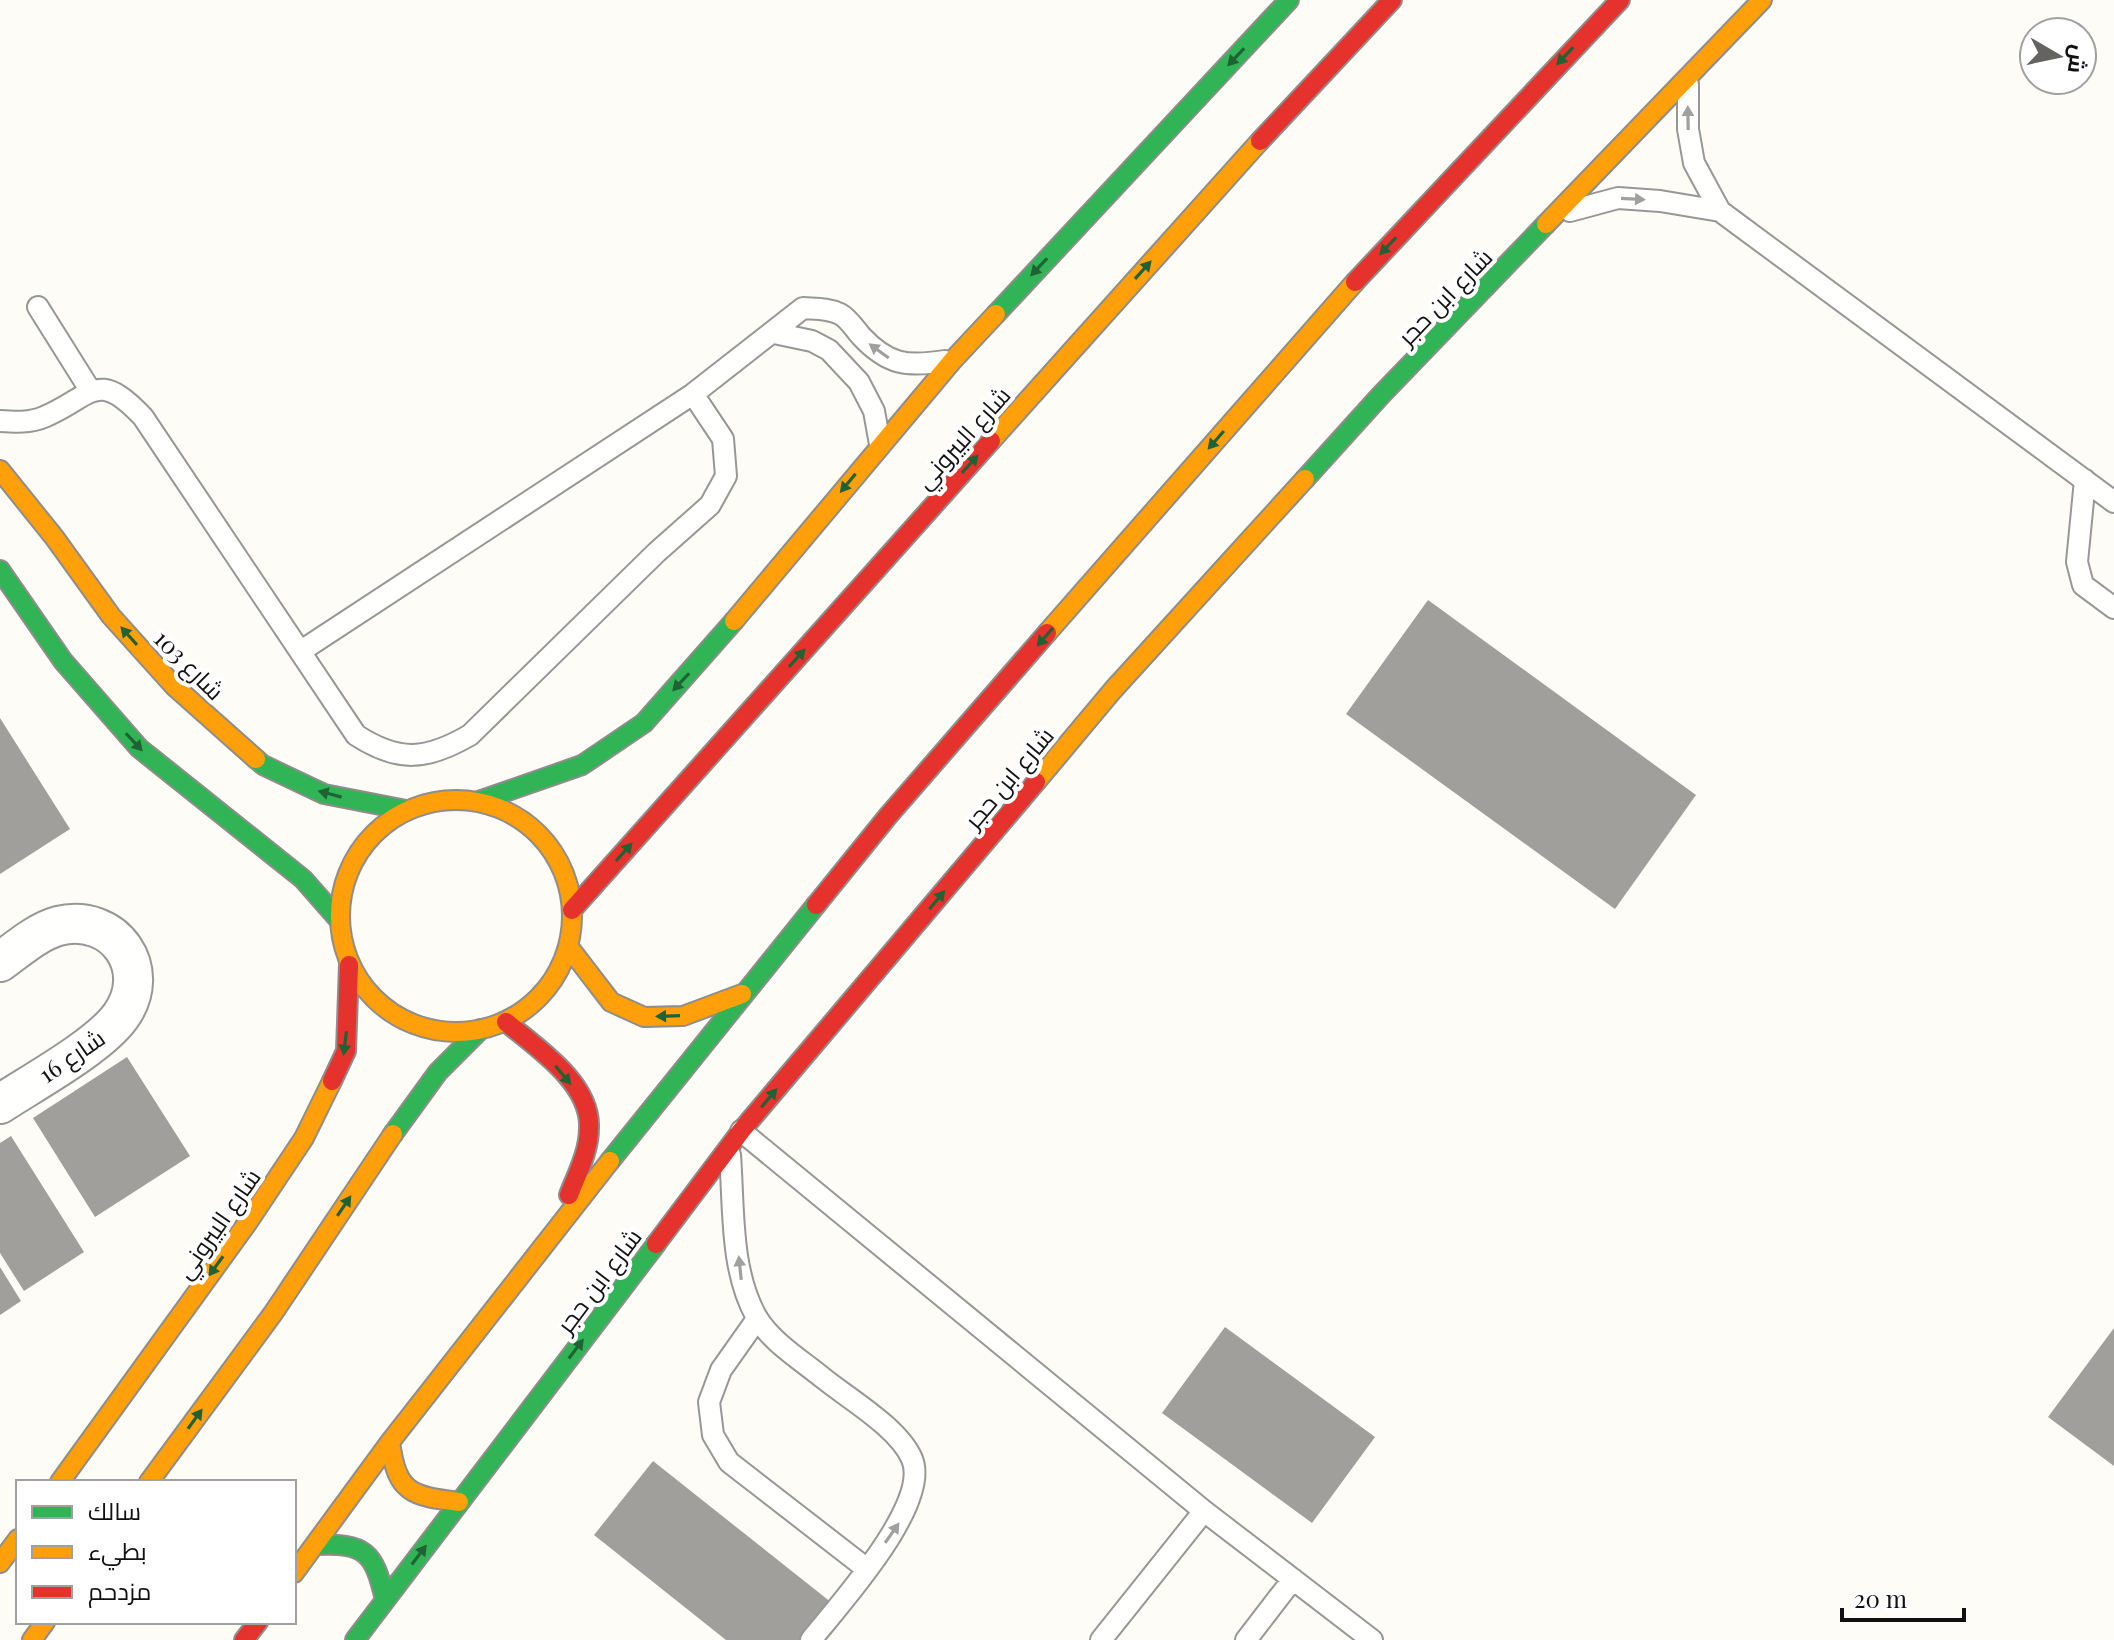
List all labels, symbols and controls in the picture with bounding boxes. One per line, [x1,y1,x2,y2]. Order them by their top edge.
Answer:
north arrow [2018,16,2098,96]
text: ش [2062,43,2096,76]
one-way arrow [1557,46,1575,65]
one-way arrow [1227,47,1245,66]
one-way arrow [1682,105,1695,130]
one-way arrow [1621,193,1646,206]
one-way arrow [1380,236,1398,255]
street label: شارع ابن حجر [1388,241,1500,354]
one-way arrow [1030,258,1048,277]
one-way arrow [1134,261,1152,280]
one-way arrow [868,343,890,359]
street label: شارع البيروني [907,379,1020,498]
one-way arrow [1207,431,1225,450]
one-way arrow [961,454,979,474]
one-way arrow [840,472,857,492]
street label: شارع 103 [147,622,232,707]
one-way arrow [1037,626,1054,646]
one-way arrow [120,627,138,646]
one-way arrow [787,648,805,667]
one-way arrow [673,673,691,692]
street label: شارع ابن حجر [955,720,1061,837]
one-way arrow [125,732,143,751]
one-way arrow [318,787,342,800]
one-way arrow [615,842,633,862]
one-way arrow [927,890,945,909]
one-way arrow [655,1010,680,1022]
street label: شارع 16 [32,1021,112,1091]
one-way arrow [339,1030,352,1055]
one-way arrow [554,1065,571,1085]
one-way arrow [760,1089,777,1109]
street label: شارع البيروني [167,1162,271,1287]
one-way arrow [337,1196,352,1217]
street label: شارع ابن حجر [547,1221,649,1342]
one-way arrow [208,1255,224,1277]
one-way arrow [733,1256,746,1281]
one-way arrow [568,1338,583,1359]
one-way arrow [187,1408,203,1430]
legend [16,1480,296,1624]
text: سالك [88,1494,141,1526]
one-way arrow [884,1523,899,1544]
text: بطيء [88,1534,147,1571]
one-way arrow [410,1545,426,1566]
scale bar [1842,1572,1964,1622]
text: مزدحم [88,1574,151,1608]
text: 20 m [1854,1582,1907,1614]

